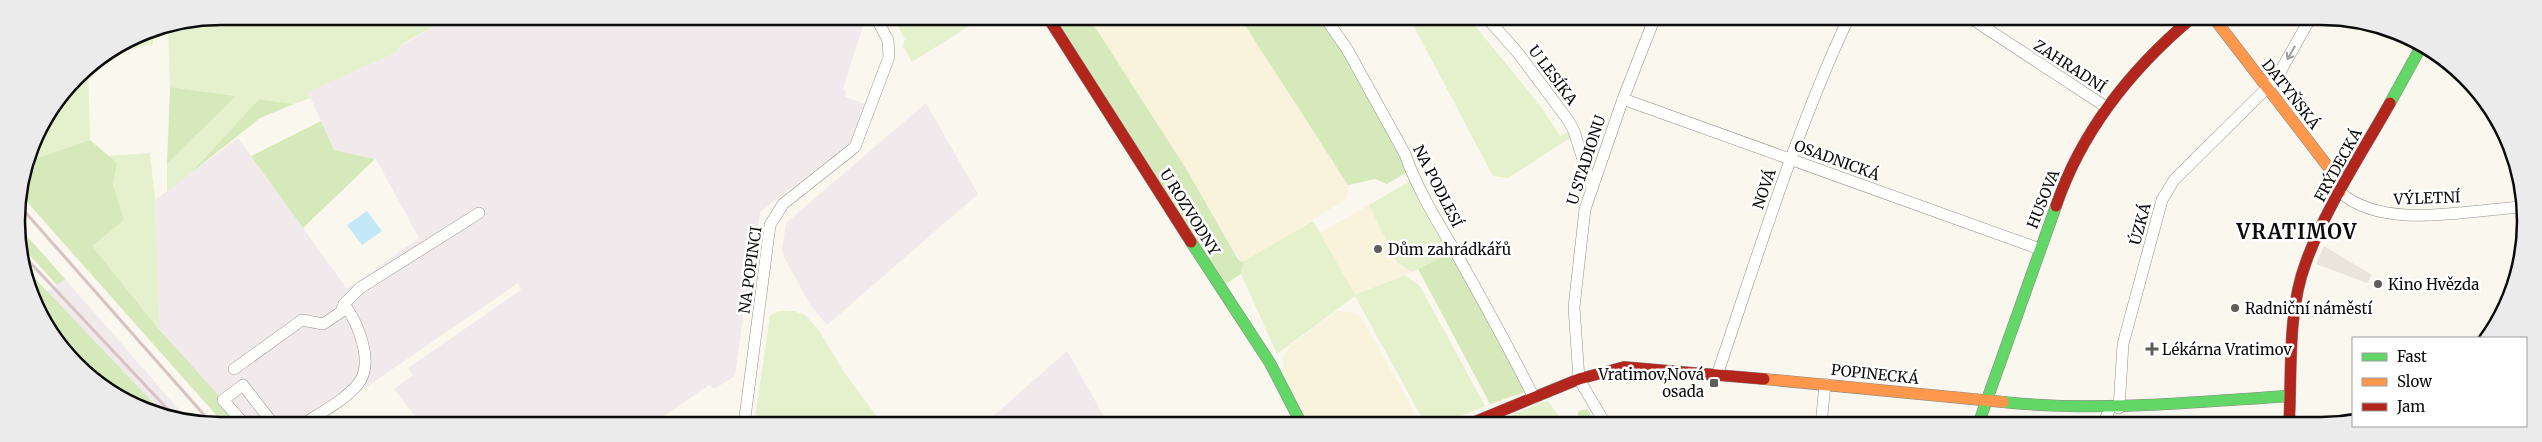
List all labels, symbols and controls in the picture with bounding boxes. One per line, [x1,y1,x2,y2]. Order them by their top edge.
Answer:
street label: ZAHRADNÍ [2030,35,2111,97]
street label: U LESÍKA [1524,41,1583,109]
one-way arrow [2285,46,2295,60]
street label: DATYŇSKÁ [2258,55,2325,133]
street label: U STADIONU [1563,113,1609,207]
street label: FRÝDECKÁ [2309,124,2366,205]
street label: OSADNICKÁ [1792,135,1883,184]
street label: NA PODLESÍ [1409,141,1468,231]
street label: U ROZVODNY [1156,165,1224,259]
street label: NOVÁ [1747,166,1780,212]
street label: HUSOVA [2023,166,2064,231]
street label: VÝLETNÍ [2392,186,2461,209]
street label: ÚZKÁ [2124,200,2155,247]
district label: VRATIMOV [2236,219,2358,244]
street label: NA POPINCI [734,225,766,315]
place label: Dům zahrádkářů [1388,240,1511,259]
marker: Dům zahrádkářů [1372,243,1384,255]
place label: Kino Hvězda [2388,275,2479,294]
marker: Kino Hvězda [2372,278,2384,290]
place label: Radniční náměstí [2245,299,2373,318]
marker: Radniční náměstí [2229,302,2241,314]
legend [2352,337,2527,427]
place label: Lékárna Vratimov [2162,340,2292,359]
marker: Lékárna Vratimov [2146,343,2158,355]
text: Fast [2397,347,2427,366]
street label: POPINECKÁ [1830,359,1920,388]
place label: Vratimov,Nová osada [1597,365,1704,401]
text: Slow [2397,372,2432,391]
marker: Vratimov,Nová osada [1708,377,1720,389]
text: Jam [2396,397,2425,416]

